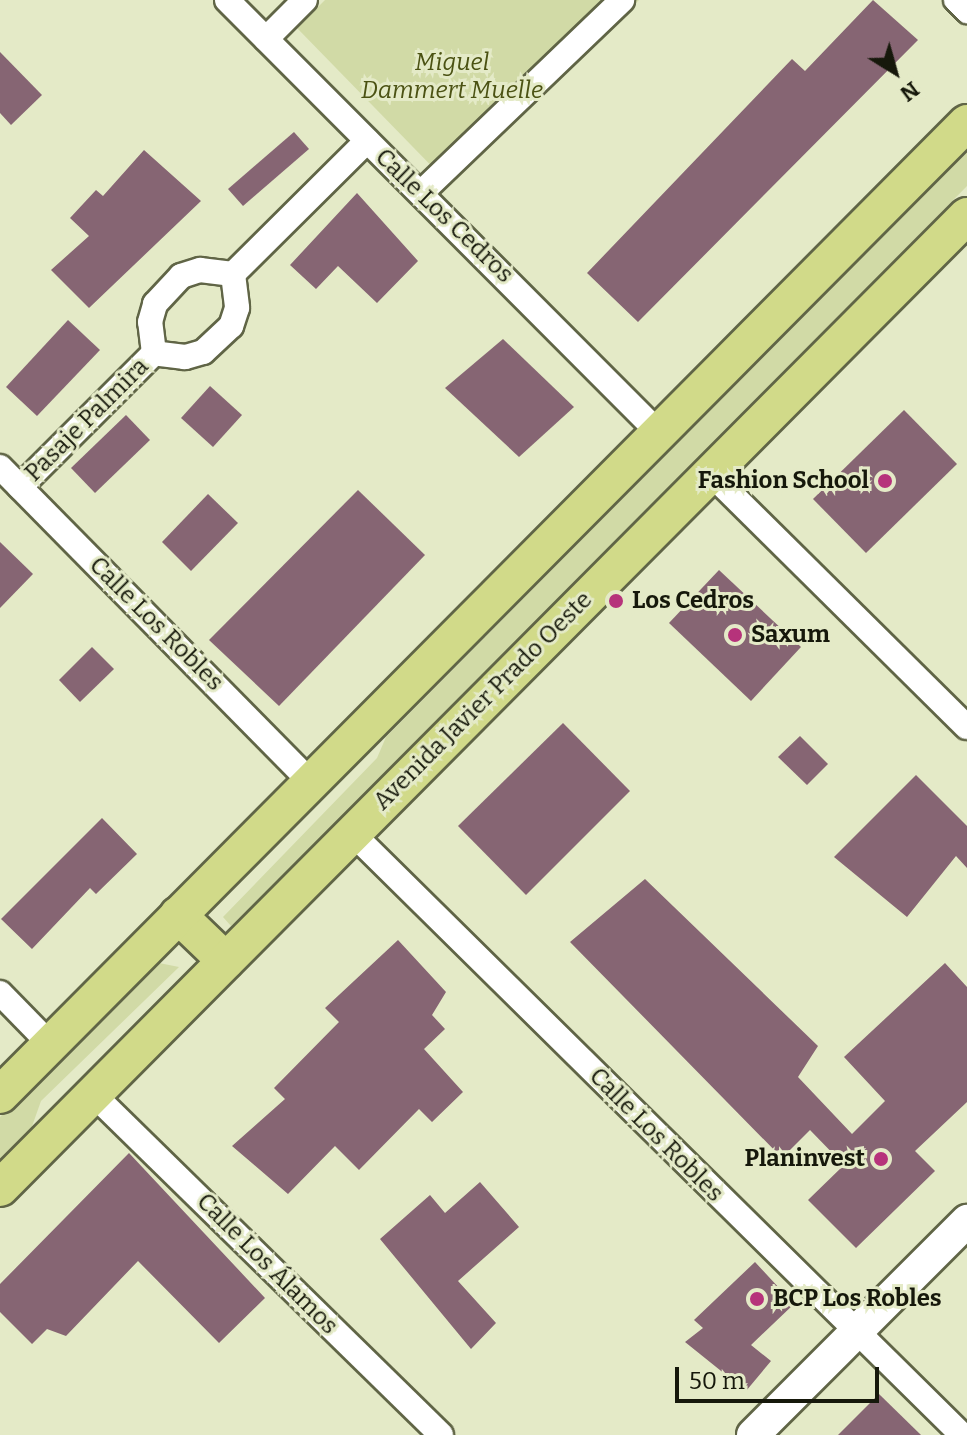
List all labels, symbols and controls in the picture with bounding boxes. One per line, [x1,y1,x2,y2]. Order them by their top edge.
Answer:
north arrow [855,32,935,112]
park label: Miguel Dammert Muelle [361,49,543,105]
text: N [895,76,925,107]
street label: Calle Los Cedros [369,143,519,289]
street label: Pasaje Palmira [19,352,155,488]
place label: Fashion School [698,467,869,495]
marker: Fashion School [876,472,894,490]
street label: Calle Los Robles [83,551,229,697]
street label: Avenida Javier Prado Oeste [368,586,598,816]
place label: Los Cedros [632,587,754,615]
marker: Los Cedros [607,592,625,610]
place label: Saxum [751,621,830,649]
marker: Saxum [726,626,744,644]
street label: Calle Los Robles [583,1062,729,1208]
place label: Planinvest [745,1145,865,1173]
marker: Planinvest [872,1150,890,1168]
street label: Calle Los Álamos [191,1188,343,1340]
place label: BCP Los Robles [773,1285,942,1313]
marker: BCP Los Robles [748,1290,766,1308]
scale bar [679,1351,883,1401]
text: 50 m [689,1367,745,1395]

